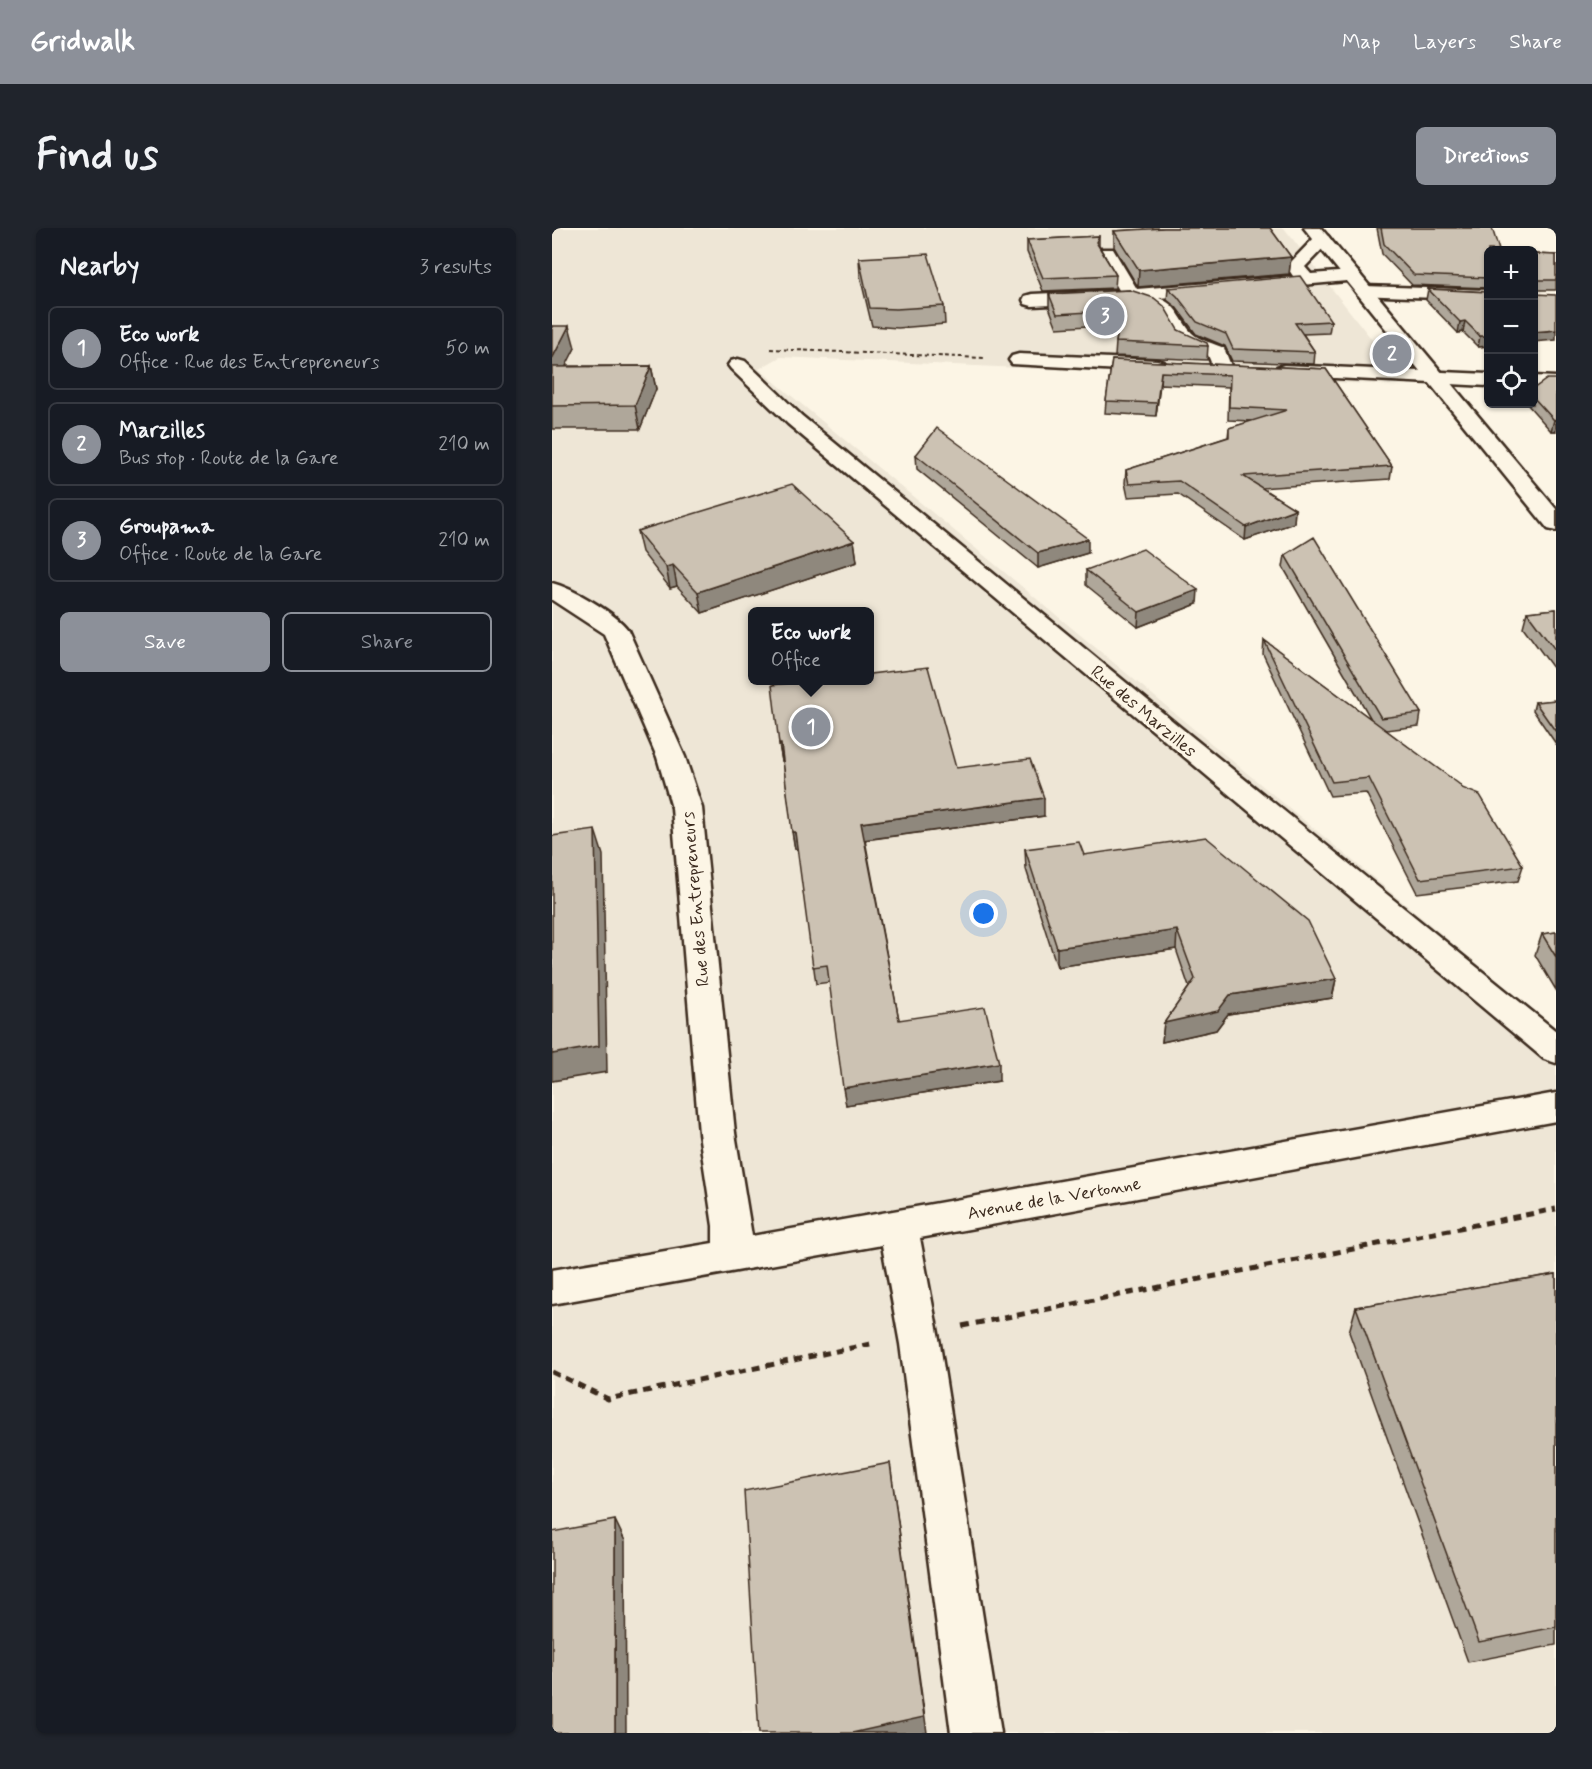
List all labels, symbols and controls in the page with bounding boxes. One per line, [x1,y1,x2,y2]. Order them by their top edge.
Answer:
text: Gridwalk [30,24,135,61]
text: Map [1342,28,1380,56]
text: Layers [1413,28,1476,56]
text: Share [1509,28,1562,56]
button: Directions [1416,127,1556,185]
text: Find us [36,129,158,184]
map controls [1484,246,1538,408]
button: + [1484,246,1538,300]
text: Nearby [60,250,139,284]
text: 3 results [420,254,492,281]
pin: 3 [1086,294,1124,338]
button: − [1484,300,1538,354]
text: Eco work [119,321,199,349]
pin: 2 [1372,332,1412,376]
text: 1 [77,335,86,362]
text: 50 m [445,335,490,362]
text: Office · Rue des Entrepreneurs [119,349,379,376]
button: locate [1484,354,1538,408]
text: Marzilles [119,417,205,445]
text: 2 [77,431,86,458]
text: 210 m [438,431,490,458]
text: Bus stop · Route de la Gare [119,445,339,472]
text: Groupama [119,513,214,541]
text: 3 [77,527,86,554]
text: 210 m [438,527,490,554]
text: Office · Route de la Gare [119,541,322,568]
popup [748,607,874,685]
button: Save [60,612,270,672]
button: Share [282,612,492,672]
text: Eco work [771,619,851,647]
text: Office [771,647,821,674]
street label: Rue des Marzilles [1085,660,1201,763]
pin: 1 [792,704,830,750]
street label: Rue des Entrepreneurs [676,810,716,987]
your location [969,899,998,928]
street label: Avenue de la Vertonne [966,1172,1143,1226]

